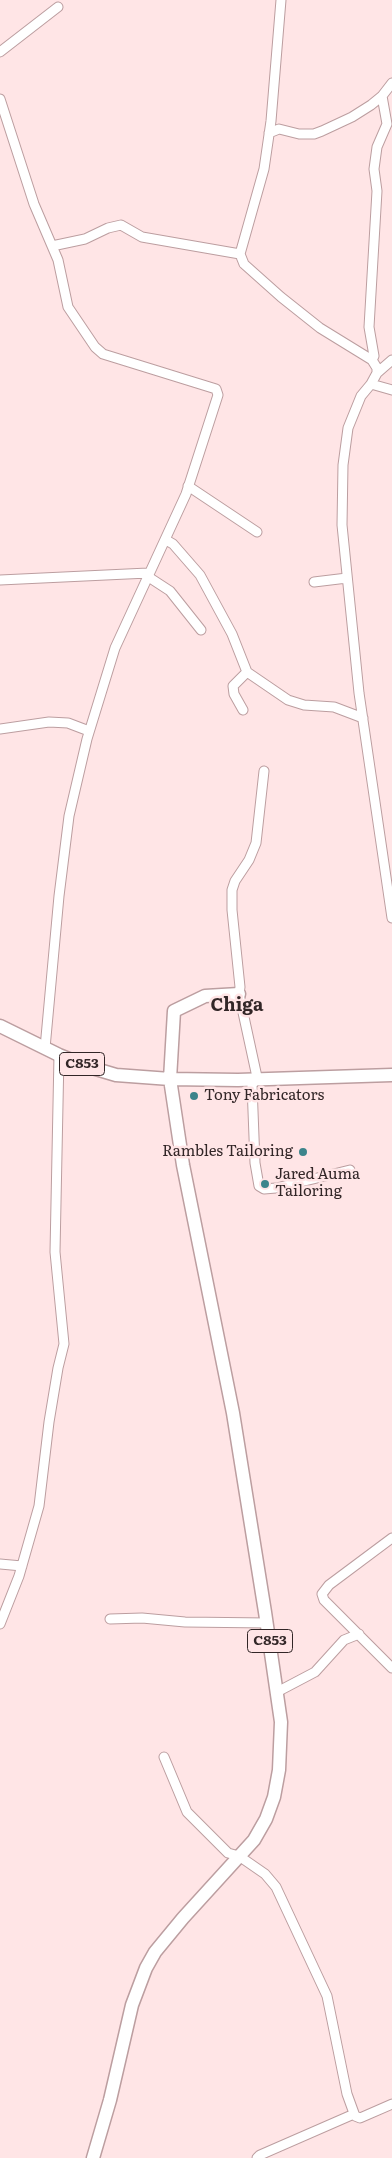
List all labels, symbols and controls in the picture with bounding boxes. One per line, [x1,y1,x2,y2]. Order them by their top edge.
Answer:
district label: Chiga [211,995,263,1017]
road number: C853 [59,1052,104,1076]
place label: Tony Fabricators [204,1087,324,1105]
marker: Tony Fabricators [188,1090,200,1102]
place label: Rambles Tailoring [162,1143,293,1161]
marker: Rambles Tailoring [297,1146,309,1158]
place label: Jared Auma Tailoring [275,1166,360,1201]
marker: Jared Auma Tailoring [259,1178,271,1190]
road number: C853 [248,1630,292,1652]

